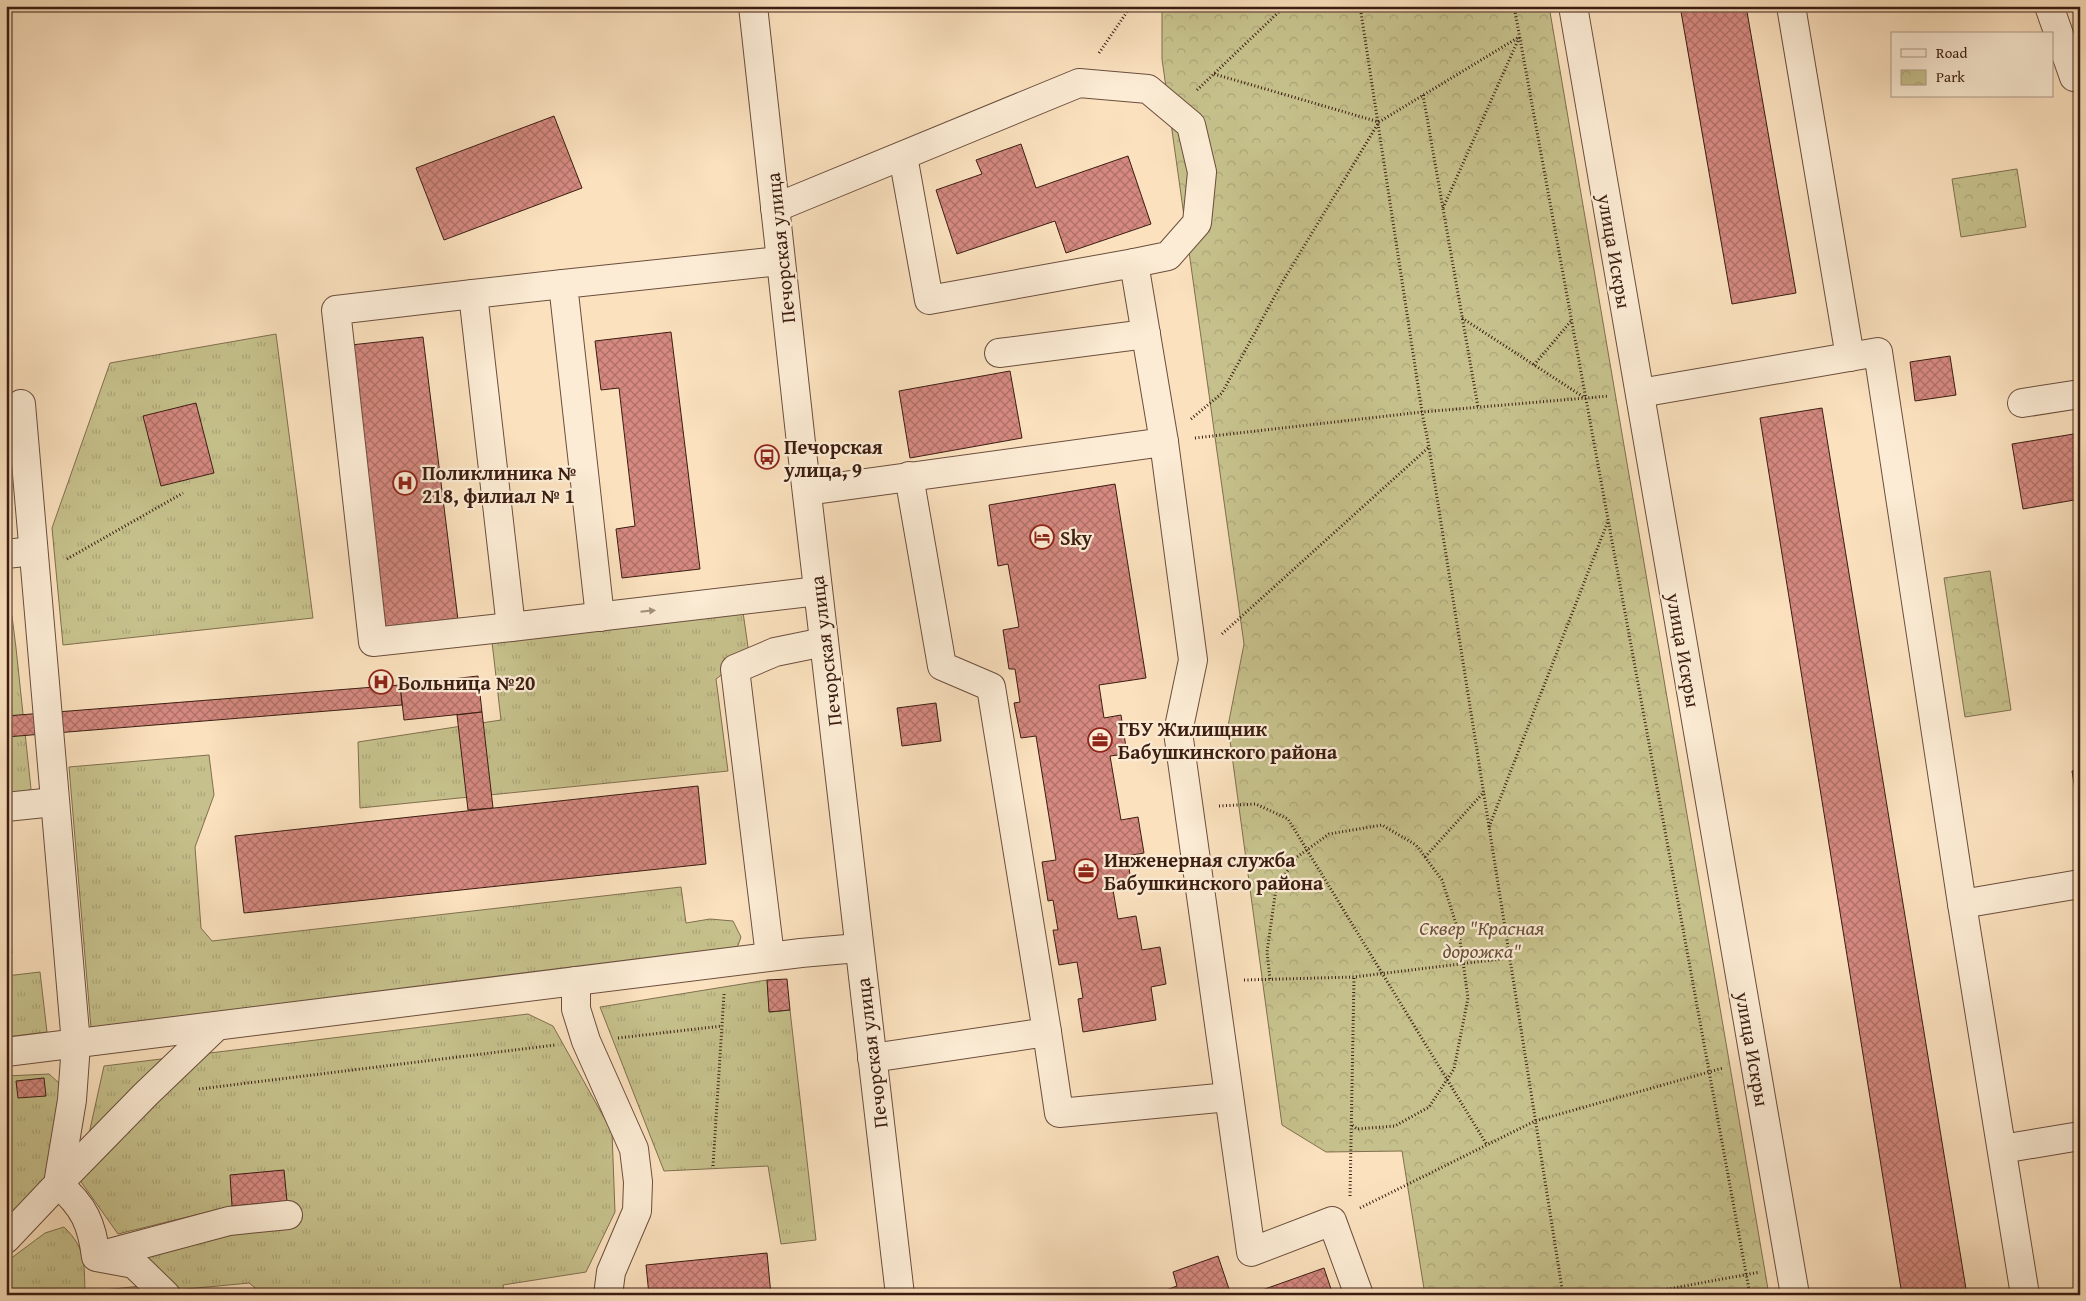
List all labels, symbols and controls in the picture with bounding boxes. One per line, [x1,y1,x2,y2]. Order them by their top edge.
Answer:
legend [1891,32,2054,98]
text: Road [1936,42,1967,63]
text: Park [1936,66,1965,87]
street label: Печорская улица [758,171,802,325]
street label: улица Искры [1590,190,1639,311]
place label: Печорская улица, 9 [783,432,883,484]
bus stop icon: Печорская улица, 9 [754,444,780,470]
place label: Поликлиника № 218, филиал № 1 [422,458,577,510]
hospital icon: Поликлиника № 218, филиал № 1 [392,470,418,496]
place label: Sky [1060,523,1093,552]
hotel icon: Sky [1029,524,1055,550]
street label: Печорская улица [801,574,849,728]
street label: улица Искры [1659,589,1708,710]
one-way arrow [641,607,657,615]
place label: Больница №20 [398,668,535,697]
hospital icon: Больница №20 [368,669,394,695]
place label: ГБУ Жилищник Бабушкинского района [1118,714,1338,766]
office icon: ГБУ Жилищник Бабушкинского района [1087,727,1113,753]
place label: Инженерная служба Бабушкинского района [1104,845,1324,897]
office icon: Инженерная служба Бабушкинского района [1073,858,1099,884]
park label: Сквер "Красная дорожка" [1419,913,1545,965]
street label: Печорская улица [847,976,895,1130]
street label: улица Искры [1728,988,1777,1109]

